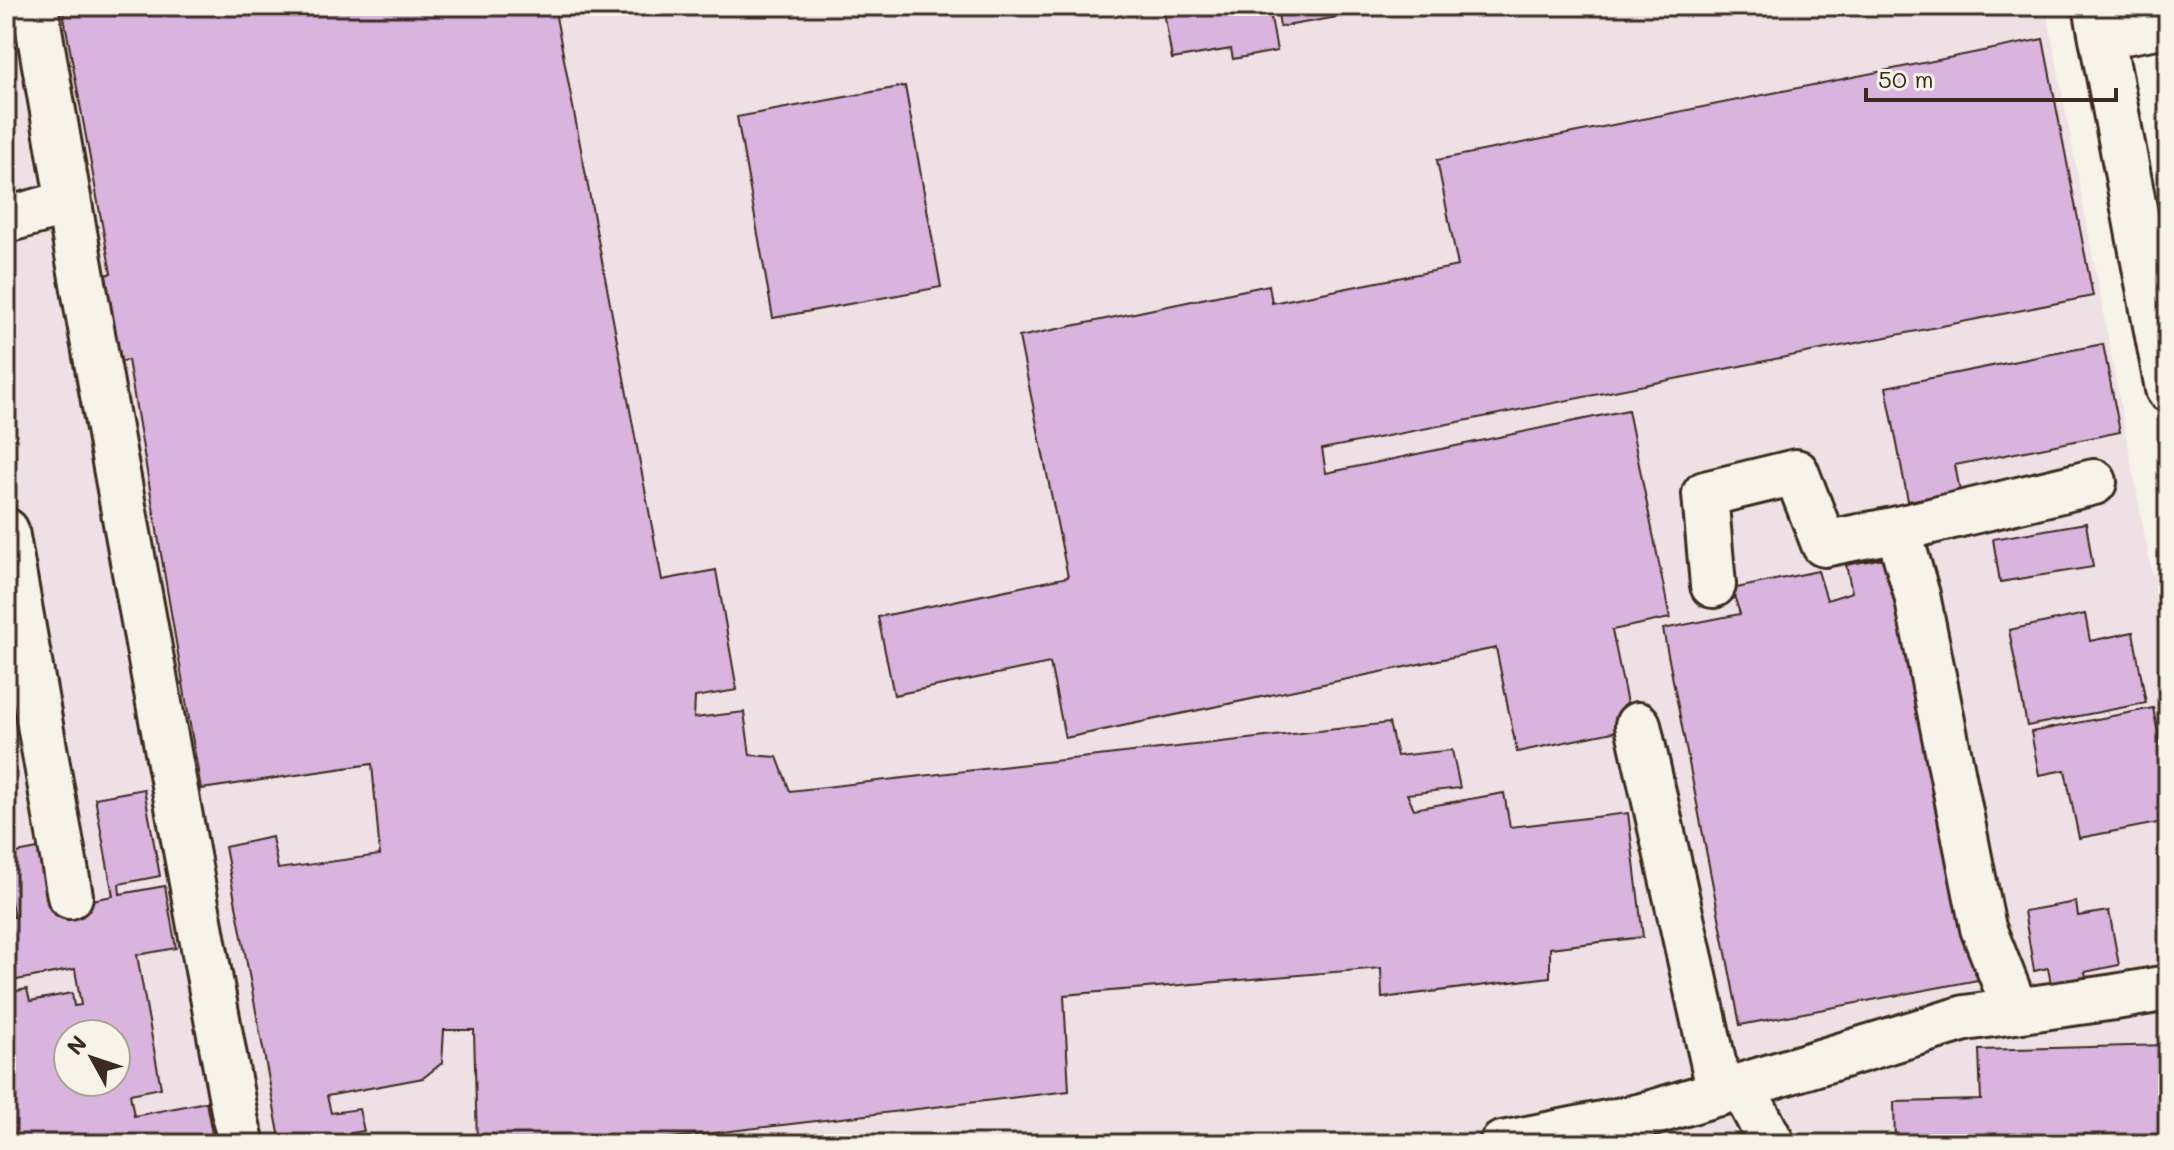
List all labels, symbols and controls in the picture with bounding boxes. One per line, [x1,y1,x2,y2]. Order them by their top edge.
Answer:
scale bar [1866,52,2116,102]
text: 50 m [1878,63,1934,94]
north arrow [52,1018,132,1098]
text: N [60,1029,93,1061]

